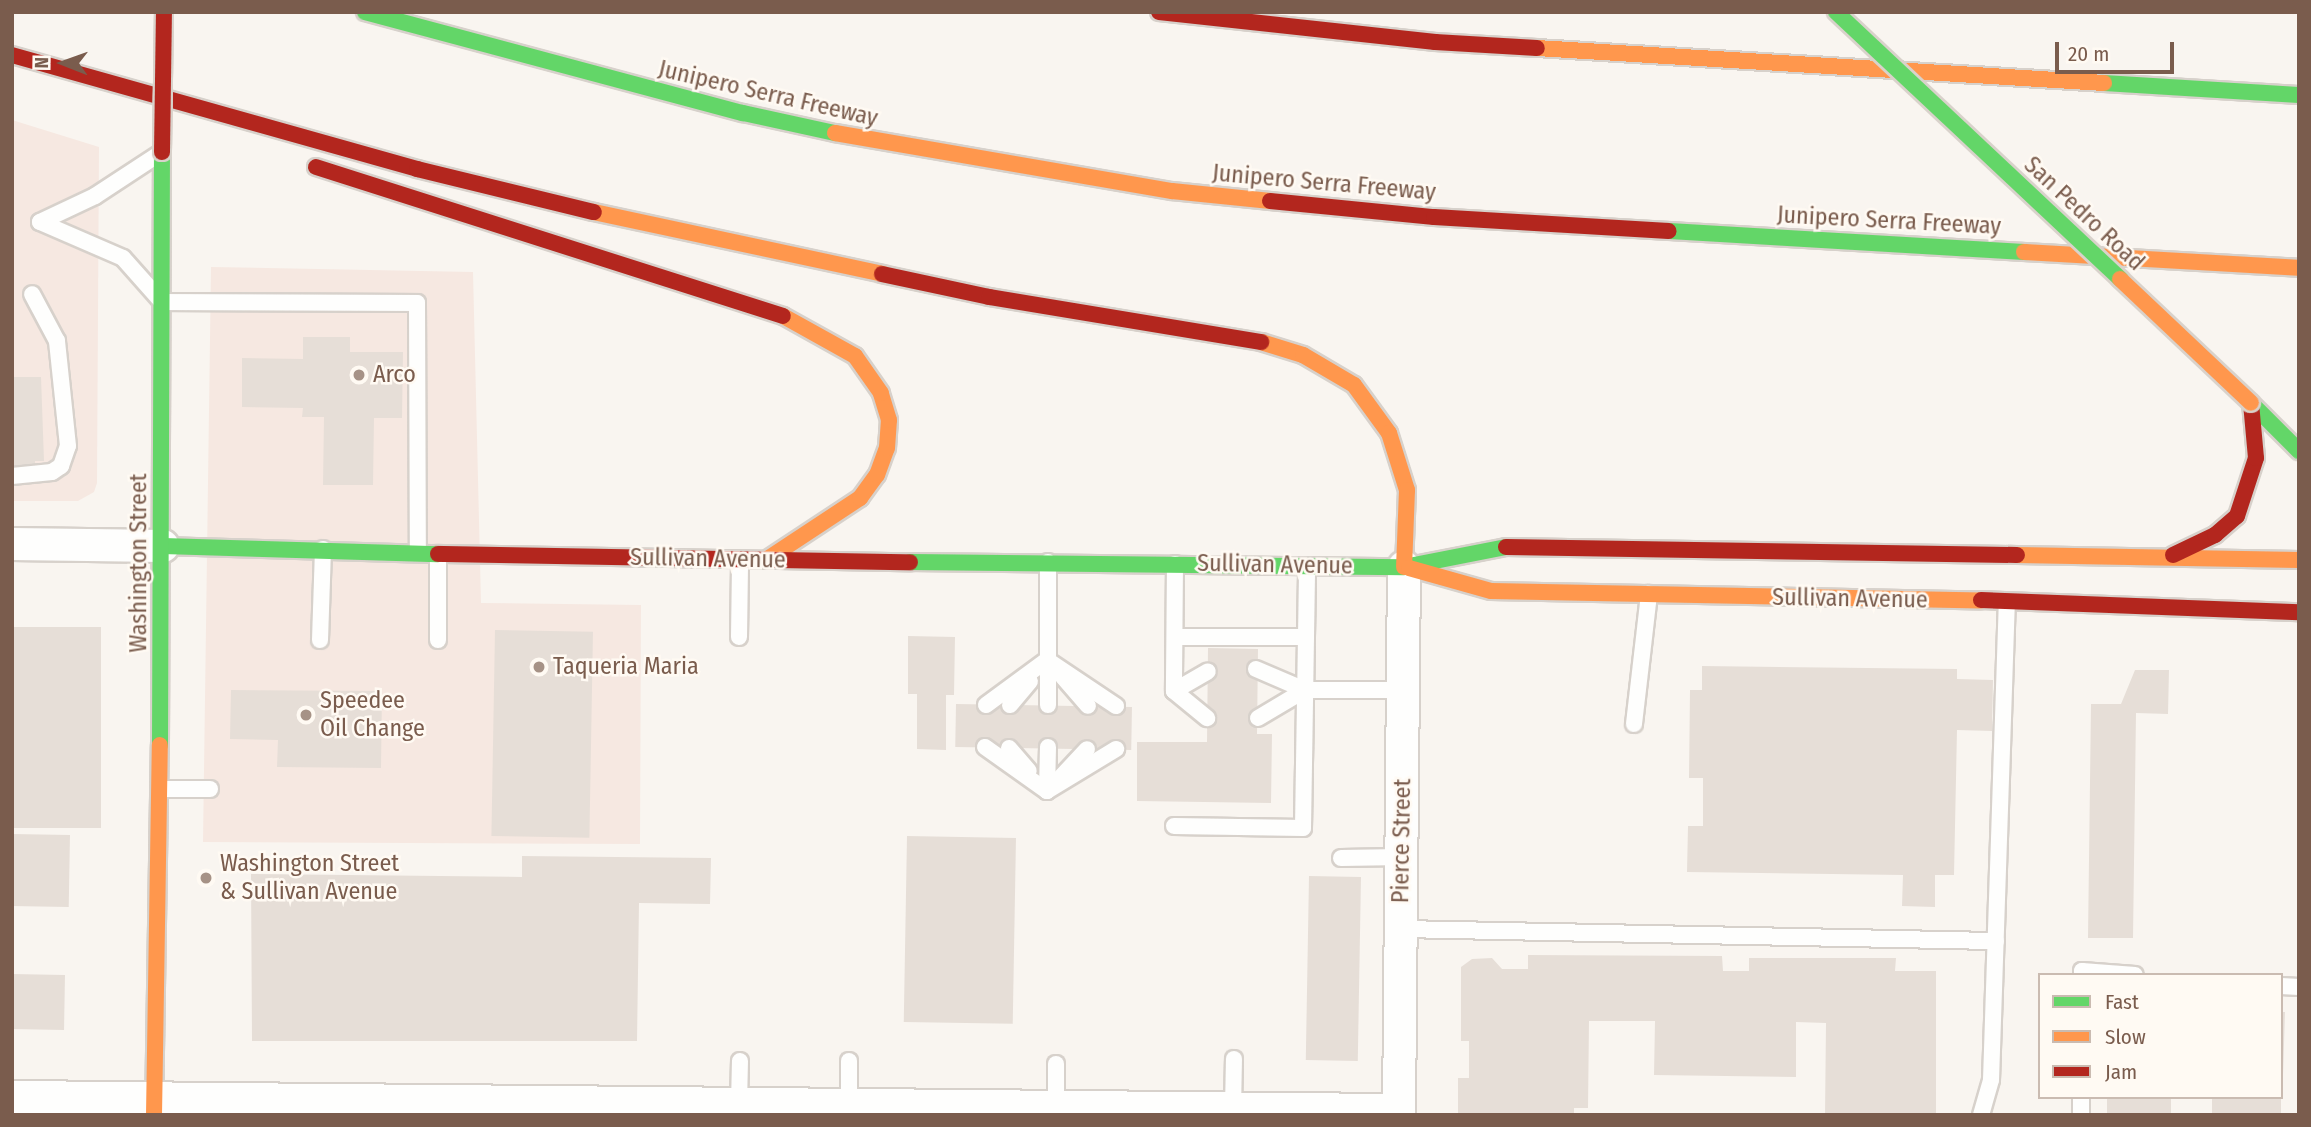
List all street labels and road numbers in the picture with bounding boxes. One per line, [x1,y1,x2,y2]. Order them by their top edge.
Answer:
street label: Junipero Serra Freeway [656,55,880,133]
street label: San Pedro Road [2018,151,2150,277]
street label: Junipero Serra Freeway [1211,159,1437,207]
street label: Junipero Serra Freeway [1776,201,2002,241]
street label: Washington Street [125,473,153,653]
street label: Sullivan Avenue [630,543,786,575]
street label: Sullivan Avenue [1197,549,1353,581]
street label: Sullivan Avenue [1772,583,1928,615]
street label: Pierce Street [1387,779,1417,903]

